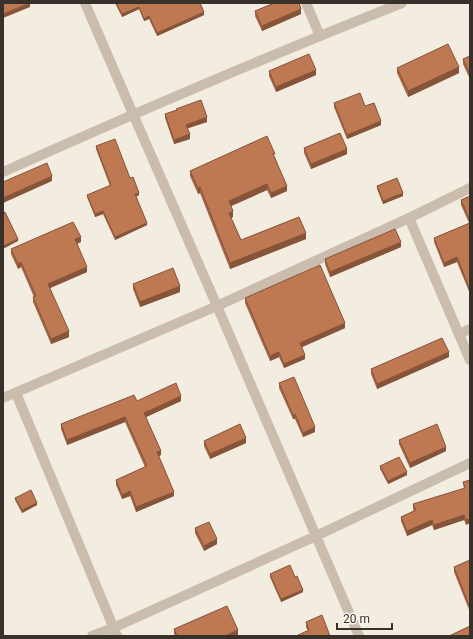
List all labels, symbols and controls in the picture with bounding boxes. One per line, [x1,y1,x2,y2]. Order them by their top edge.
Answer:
scale bar [337,605,392,631]
text: 20 m [343,612,370,626]

